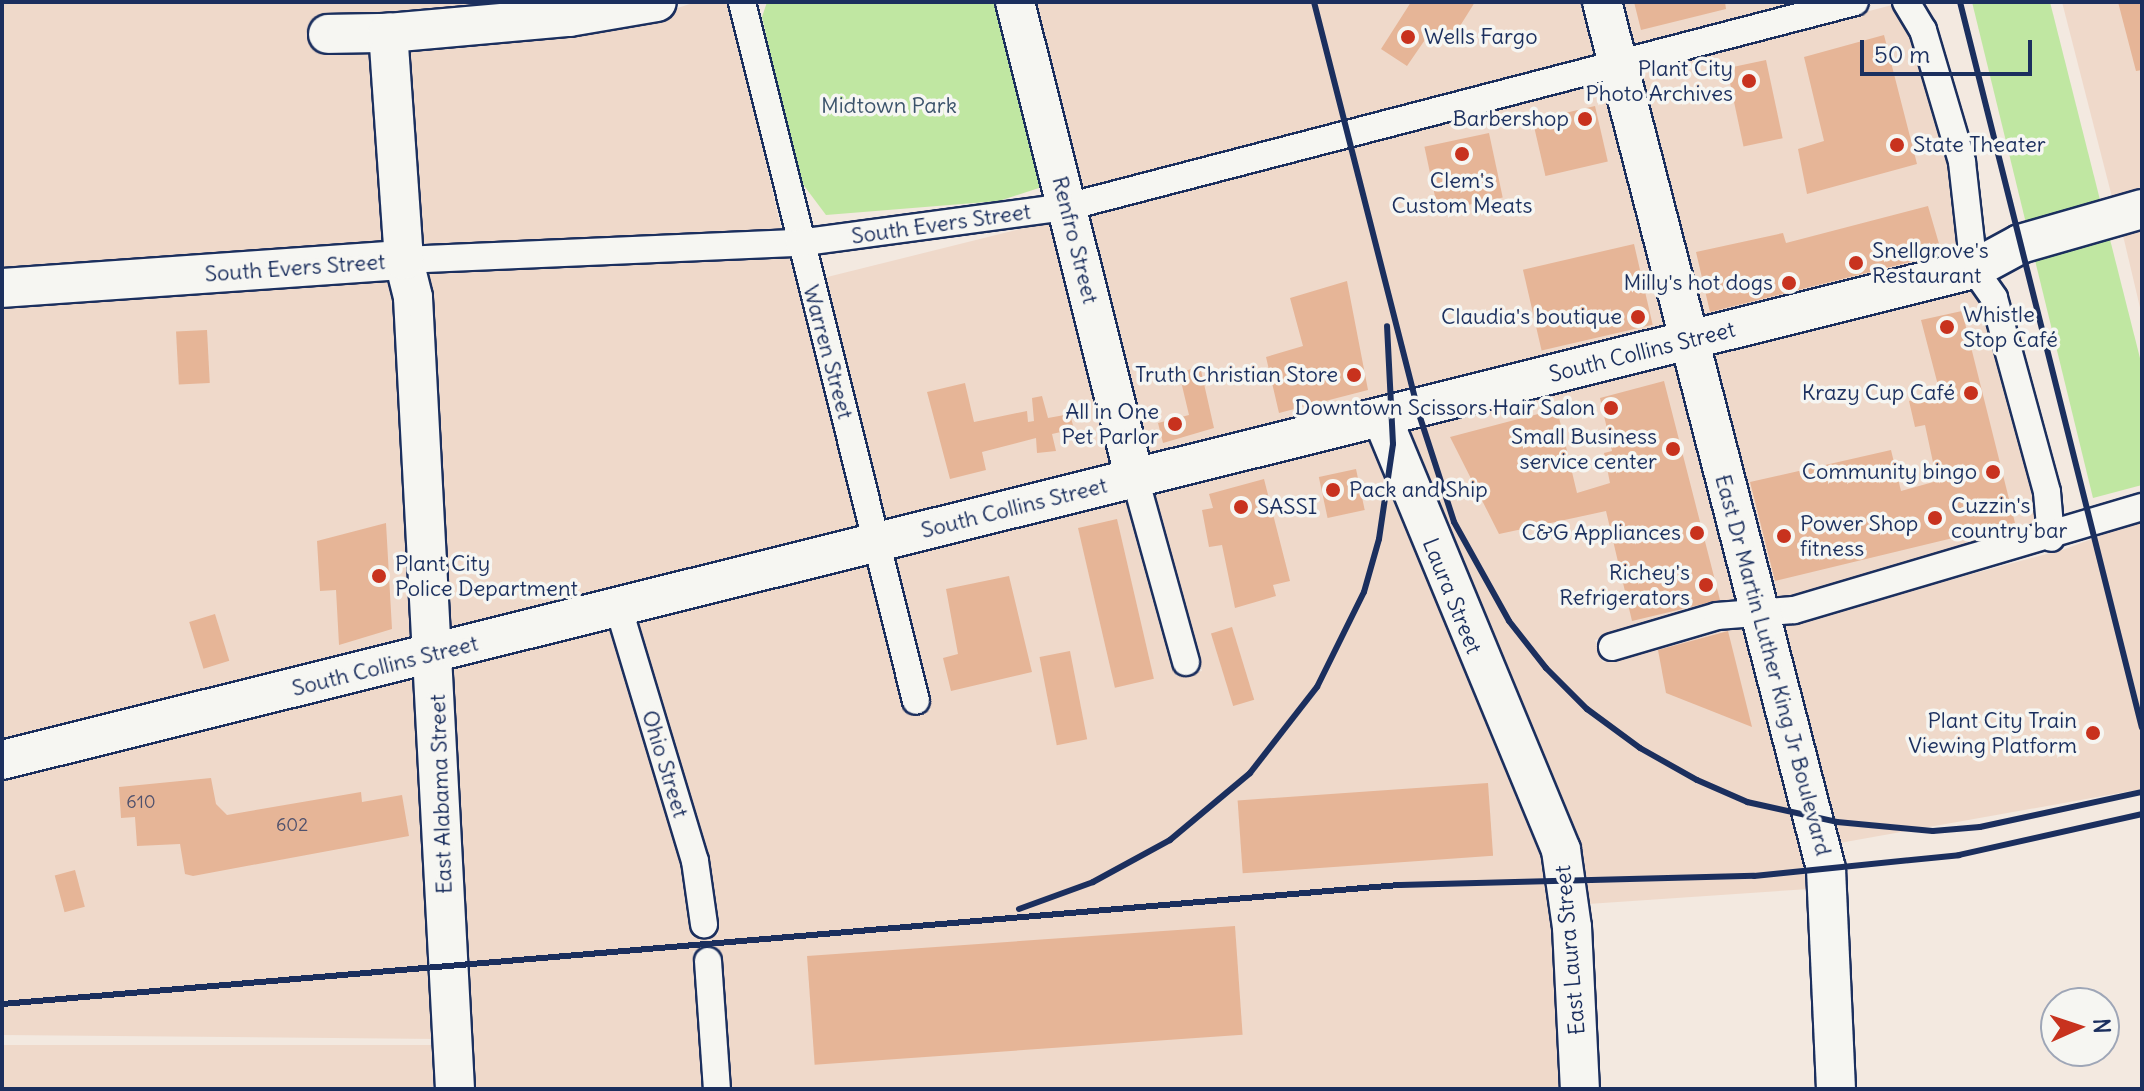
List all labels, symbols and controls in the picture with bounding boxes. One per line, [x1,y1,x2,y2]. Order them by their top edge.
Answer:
place label: Wells Fargo [1424,24,1537,50]
scale bar [1864,24,2036,74]
marker: Wells Fargo [1399,28,1417,46]
text: 50 m [1874,39,1930,69]
place label: Plant City Photo Archives [1586,55,1733,106]
marker: Plant City Photo Archives [1740,72,1758,90]
park label: Midtown Park [821,93,957,119]
place label: Barbershop [1452,106,1569,132]
marker: Barbershop [1576,110,1594,128]
place label: State Theater [1913,132,2046,158]
marker: State Theater [1888,136,1906,154]
marker: Clem's Custom Meats [1453,145,1471,163]
place label: Clem's Custom Meats [1392,167,1532,218]
street label: Renfro Street [1046,174,1104,306]
street label: South Evers Street [850,198,1032,250]
place label: Snellgrove's Restaurant [1872,237,1989,288]
street label: South Evers Street [204,249,386,287]
marker: Snellgrove's Restaurant [1847,254,1865,272]
place label: Milly's hot dogs [1623,270,1773,296]
marker: Milly's hot dogs [1780,274,1798,292]
street label: Warren Street [797,282,859,422]
place label: Whistle Stop Café [1963,301,2058,352]
place label: Claudia's boutique [1441,304,1622,330]
marker: Claudia's boutique [1629,308,1647,326]
street label: South Collins Street [1546,316,1738,388]
marker: Whistle Stop Café [1938,318,1956,336]
place label: Truth Christian Store [1135,362,1338,388]
marker: Truth Christian Store [1345,366,1363,384]
place label: Krazy Cup Café [1802,380,1955,406]
marker: Krazy Cup Café [1962,384,1980,402]
place label: Downtown Scissors Hair Salon [1295,395,1595,421]
place label: All in One Pet Parlor [1062,398,1159,450]
marker: Downtown Scissors Hair Salon [1602,399,1620,417]
marker: All in One Pet Parlor [1166,415,1184,433]
place label: Small Business service center [1511,423,1657,474]
marker: Small Business service center [1664,440,1682,458]
place label: Community bingo [1802,459,1977,485]
marker: Community bingo [1984,463,2002,481]
street label: South Collins Street [918,472,1110,544]
street label: East Dr Martin Luther King Jr Boulevard [1709,472,1837,858]
place label: Pack and Ship [1349,477,1488,503]
marker: Pack and Ship [1324,481,1342,499]
place label: Cuzzin's country bar [1951,492,2068,544]
place label: SASSI [1257,494,1317,520]
marker: SASSI [1232,498,1250,516]
marker: Cuzzin's country bar [1926,509,1944,527]
place label: Power Shop fitness [1800,510,1918,562]
place label: C&G Appliances [1522,520,1681,546]
marker: C&G Appliances [1688,524,1706,542]
marker: Power Shop fitness [1775,527,1793,545]
street label: Laura Street [1417,534,1487,658]
place label: Plant City Police Department [395,550,578,602]
place label: Richey's Refrigerators [1559,559,1690,610]
marker: Plant City Police Department [370,567,388,585]
marker: Richey's Refrigerators [1697,576,1715,594]
street label: South Collins Street [289,630,481,702]
street label: East Alabama Street [424,694,458,894]
street label: Ohio Street [636,707,694,821]
place label: Plant City Train Viewing Platform [1908,707,2077,758]
marker: Plant City Train Viewing Platform [2084,724,2102,742]
house number: 610 [126,791,156,813]
house number: 602 [276,814,308,836]
street label: East Laura Street [1549,864,1591,1036]
north arrow [2040,987,2120,1067]
text: N [2088,1018,2116,1034]

